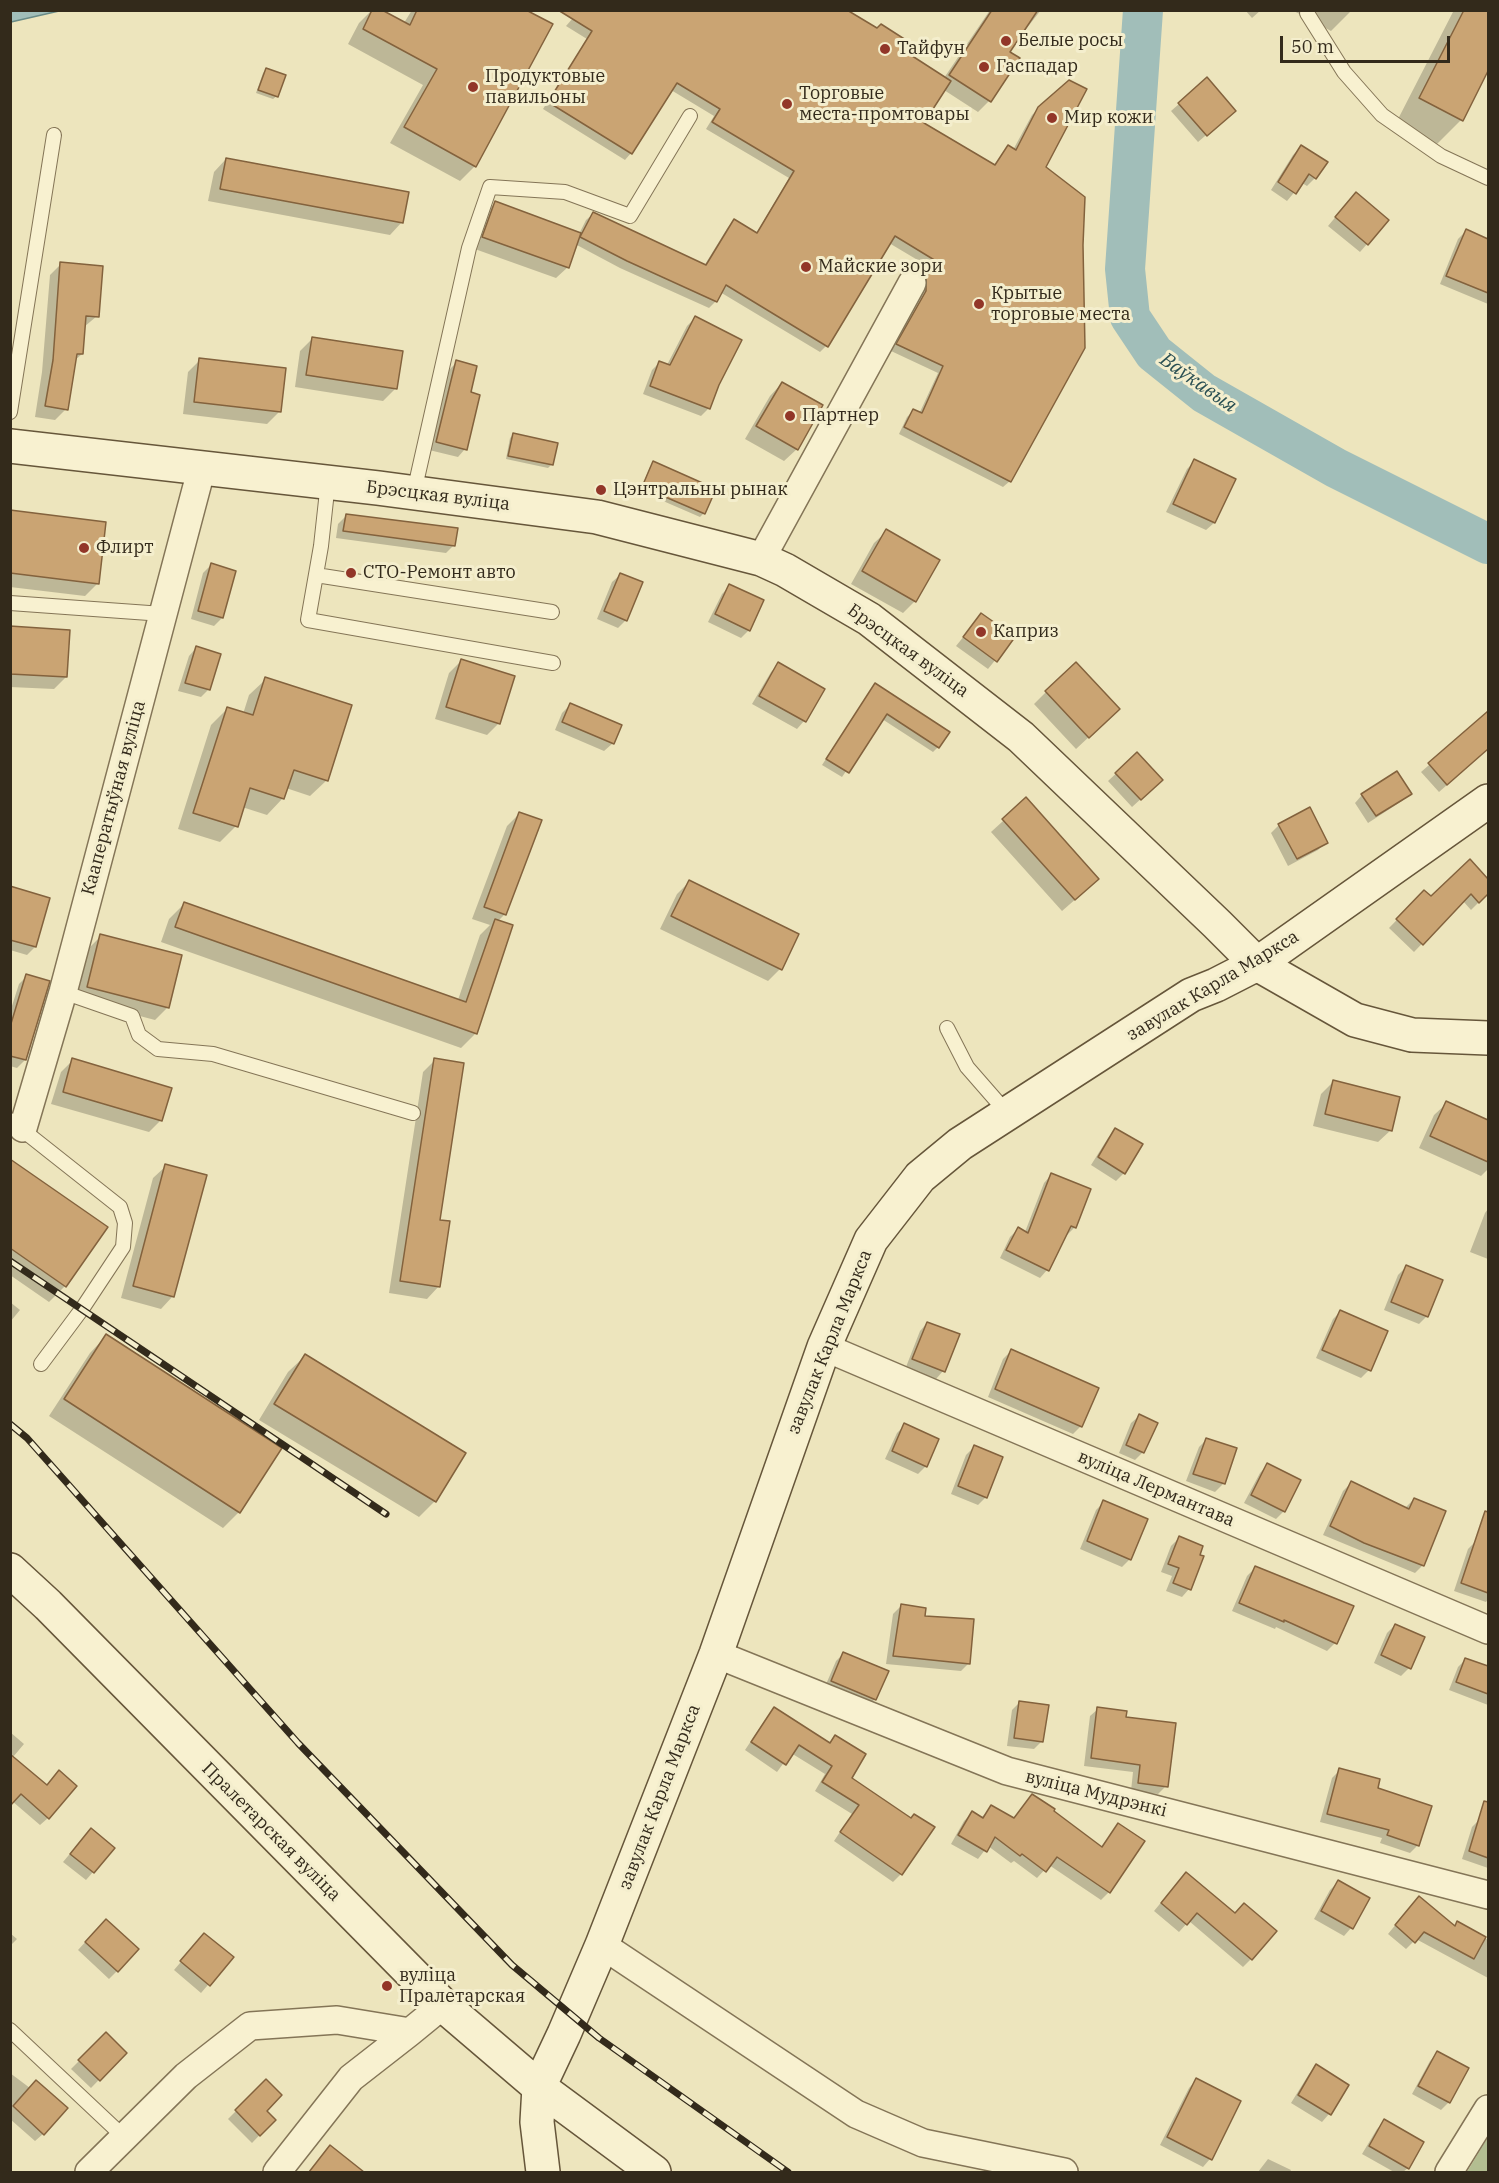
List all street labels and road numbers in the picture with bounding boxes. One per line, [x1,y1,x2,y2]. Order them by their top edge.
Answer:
street label: Брэсцкая вуліца [365,476,511,516]
street label: Брэсцкая вуліца [843,600,973,702]
street label: Кааператыўная вуліца [78,698,150,898]
street label: завулак Карла Маркса [1123,926,1303,1046]
street label: завулак Карла Маркса [783,1247,877,1437]
street label: вуліца Лермантава [1074,1446,1238,1532]
street label: завулак Карла Маркса [615,1701,705,1893]
street label: Пралетарская вуліца [197,1758,345,1906]
street label: вуліца Мудрэнкі [1023,1766,1169,1822]

